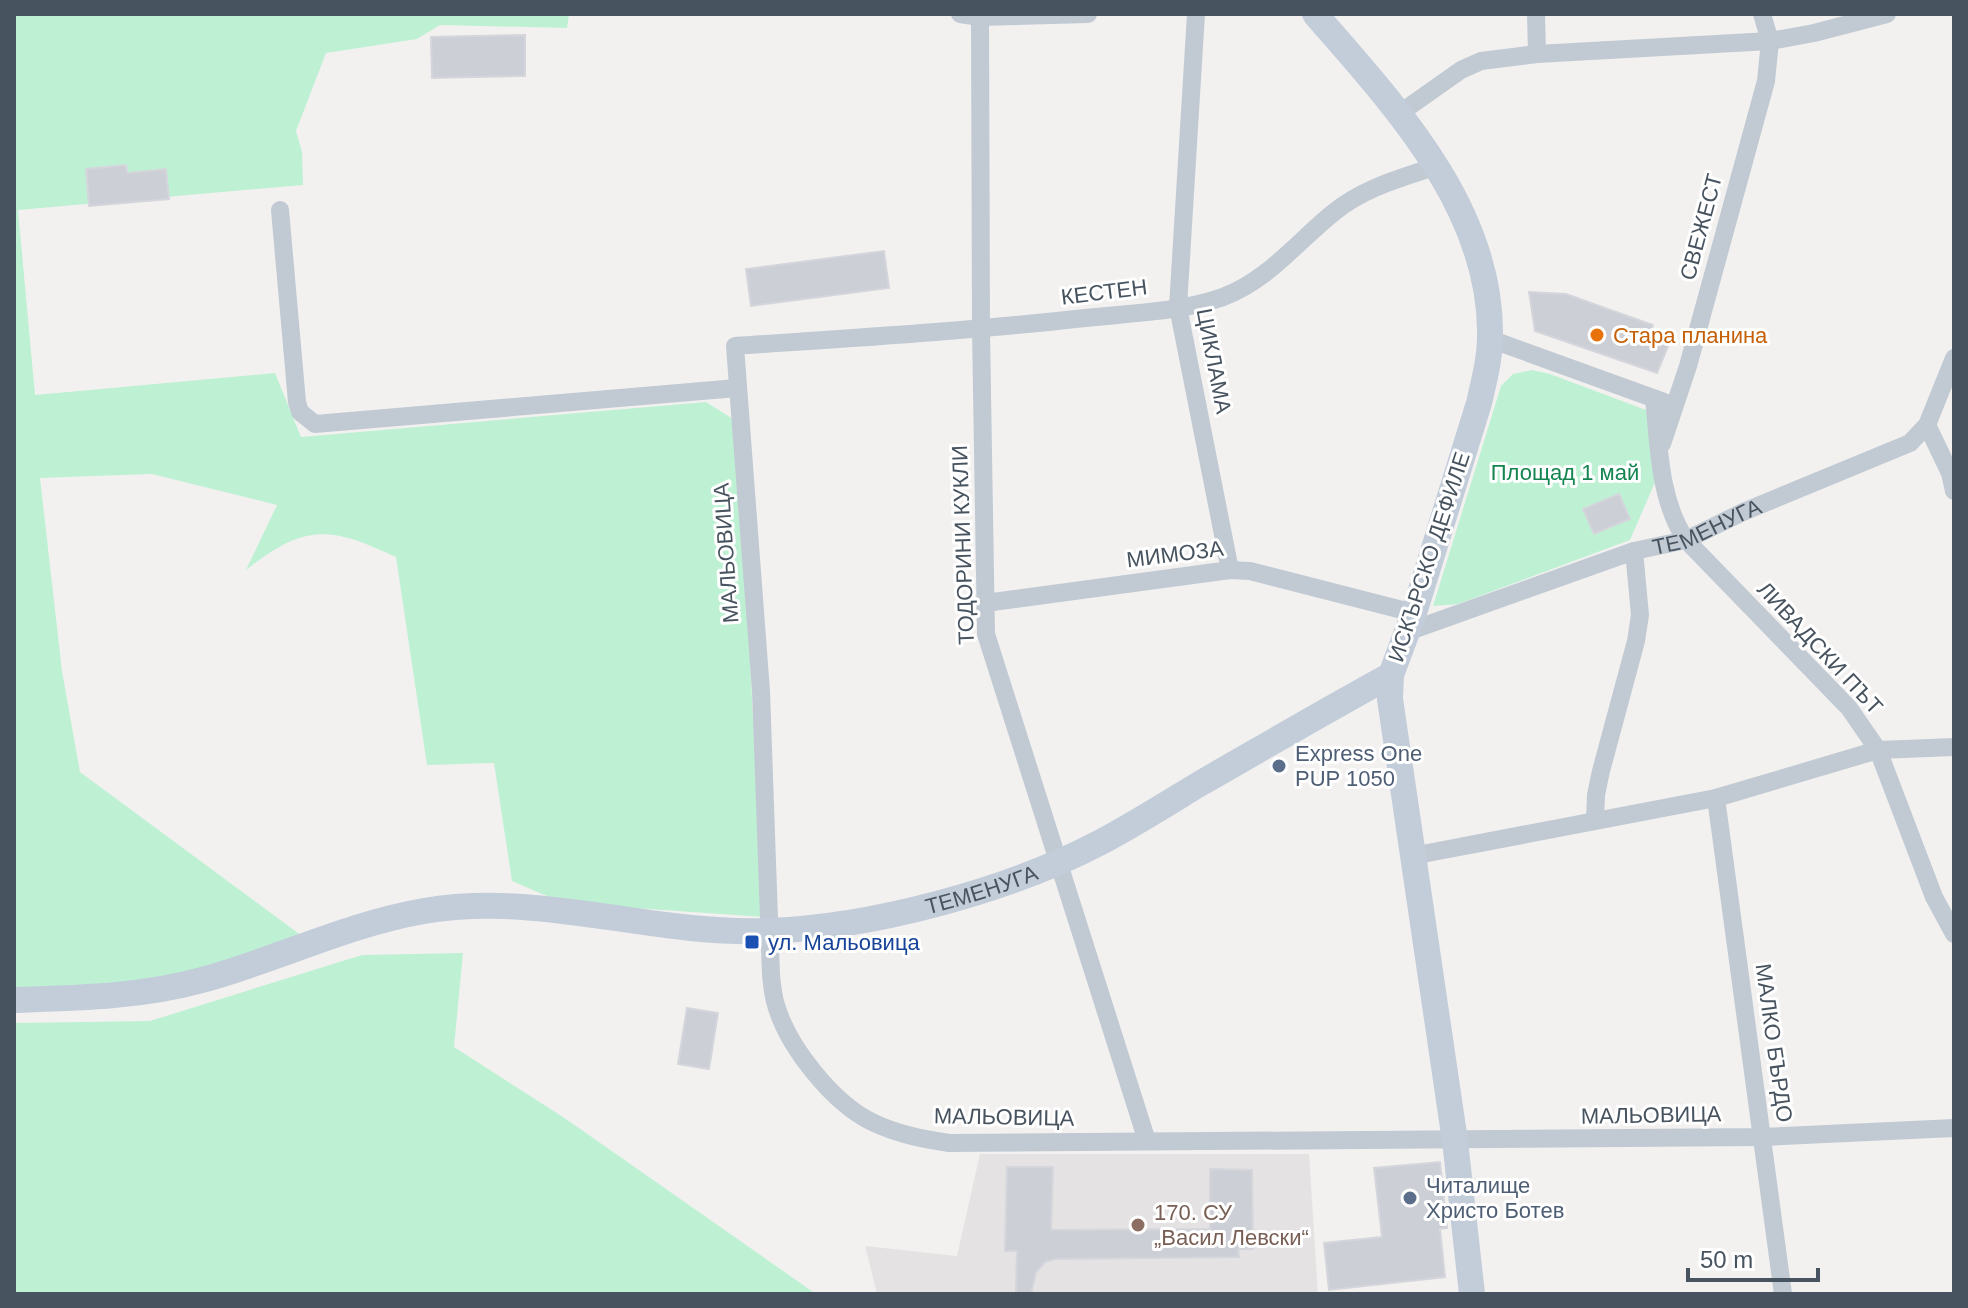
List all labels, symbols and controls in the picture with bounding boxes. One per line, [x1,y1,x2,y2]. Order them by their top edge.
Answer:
street label: СВЕЖЕСТ [1675,171,1727,283]
street label: КЕСТЕН [1059,274,1149,310]
street label: ЦИКЛАМА [1192,306,1237,416]
place label: Стара планина [1613,323,1768,348]
marker: Стара планина [1588,326,1606,344]
street label: ТОДОРИНИ КУКЛИ [947,445,979,645]
street label: ИСКЪРСКО ДЕФИЛЕ [1383,449,1475,665]
park label: Площад 1 май [1491,460,1639,485]
street label: МАЛЬОВИЦА [709,482,743,624]
street label: ТЕМЕНУГА [1650,493,1765,559]
street label: МИМОЗА [1125,536,1225,572]
street label: ЛИВАДСКИ ПЪТ [1752,577,1888,719]
place label: Express One PUP 1050 [1295,741,1422,791]
marker: Express One PUP 1050 [1270,757,1288,775]
street label: ТЕМЕНУГА [923,860,1041,919]
place label: ул. Мальовица [768,930,920,955]
marker: ул. Мальовица [743,933,761,951]
street label: МАЛКО БЪРДО [1750,962,1798,1124]
street label: МАЛЬОВИЦА [1581,1101,1722,1129]
street label: МАЛЬОВИЦА [934,1103,1075,1131]
place label: Читалище Христо Ботев [1426,1173,1564,1223]
marker: Читалище Христо Ботев [1401,1189,1419,1207]
place label: 170. СУ „Васил Левски“ [1154,1200,1309,1250]
marker: 170. СУ „Васил Левски“ [1129,1216,1147,1234]
scale bar [1688,1232,1818,1282]
text: 50 m [1700,1246,1753,1273]

